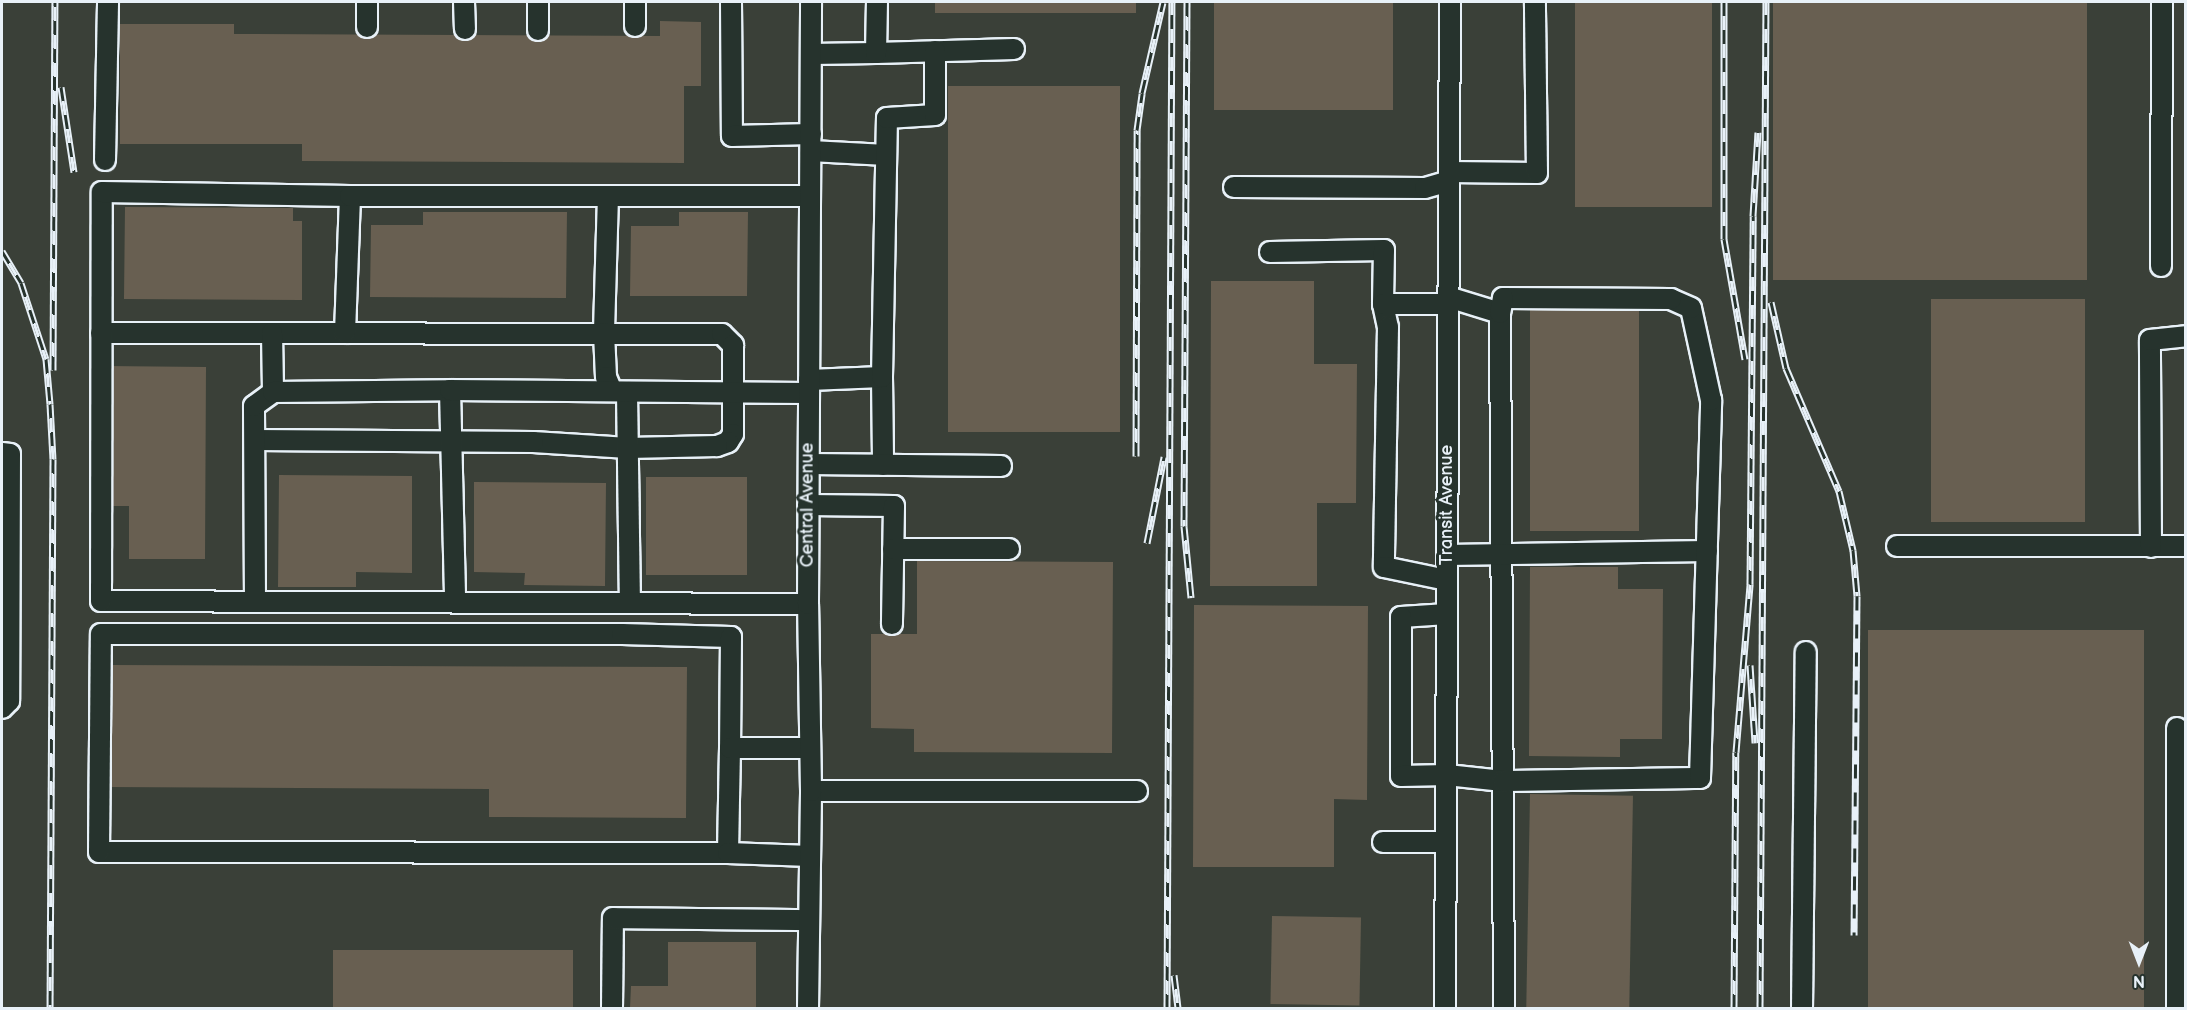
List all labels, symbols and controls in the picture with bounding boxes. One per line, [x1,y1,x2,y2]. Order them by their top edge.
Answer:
street label: Central Avenue [797,443,819,567]
street label: Transit Avenue [1436,445,1458,565]
north arrow [2109,932,2169,992]
text: N [2133,971,2145,990]

